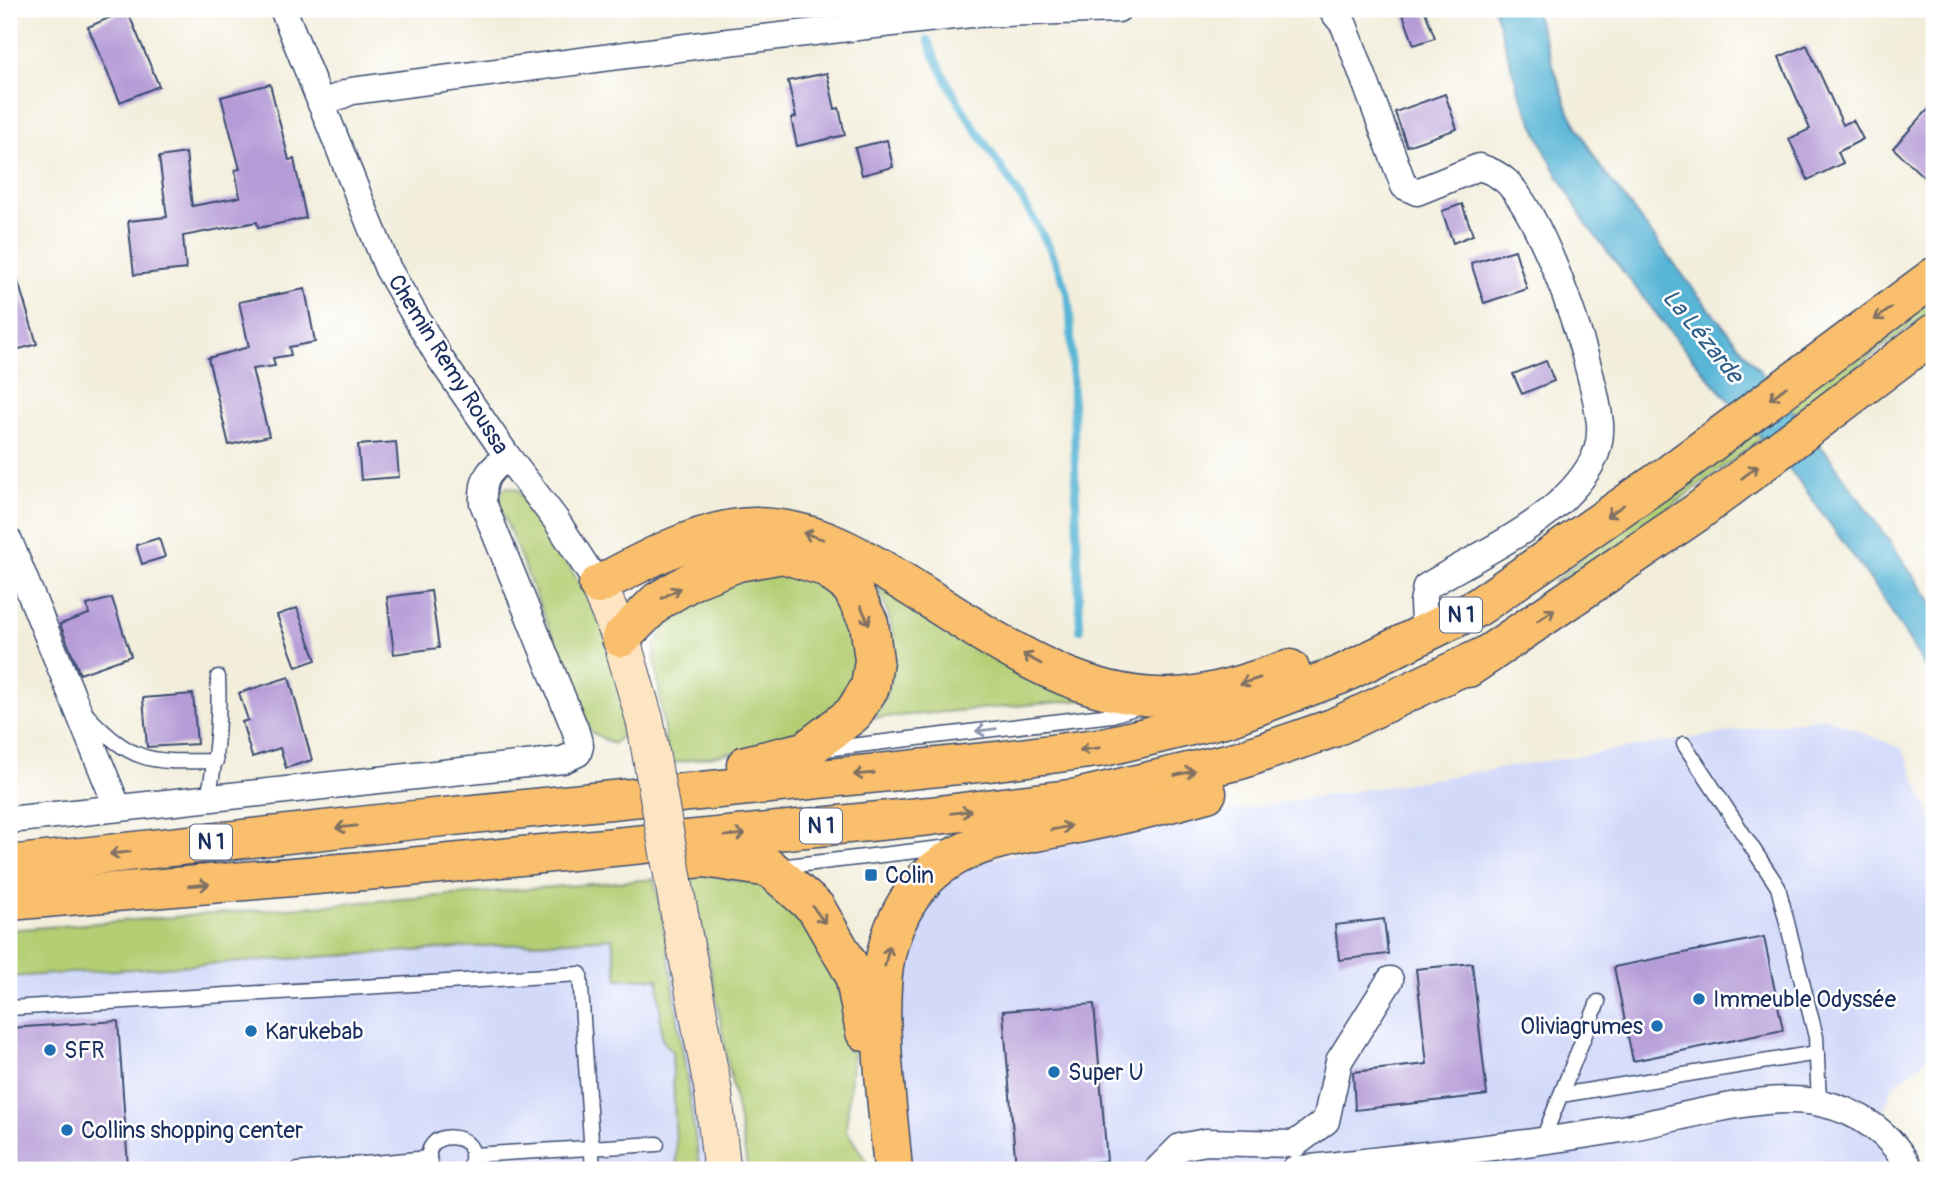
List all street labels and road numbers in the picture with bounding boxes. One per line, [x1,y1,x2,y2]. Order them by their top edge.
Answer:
street label: Chemin Remy Roussa [382,269,516,460]
road number: N 1 [1440,598,1482,632]
road number: N 1 [800,808,842,844]
road number: N 1 [190,824,232,860]

